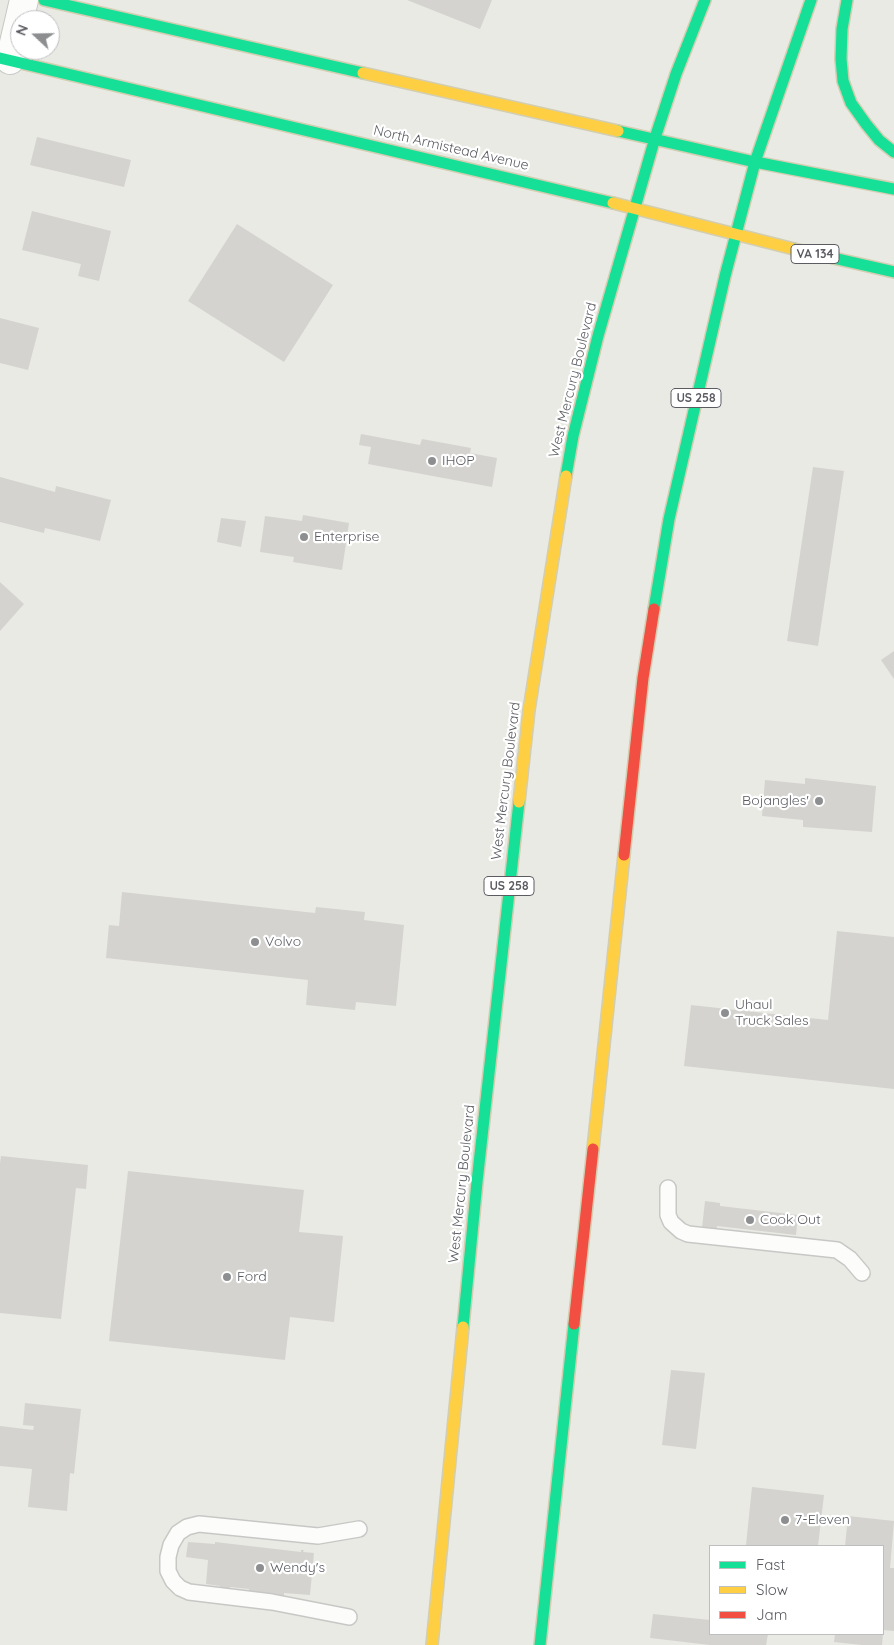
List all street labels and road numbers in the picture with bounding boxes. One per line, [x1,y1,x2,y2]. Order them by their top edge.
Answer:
street label: North Armistead Avenue [372,122,530,174]
road number: VA 134 [791,244,839,264]
street label: West Mercury Boulevard [546,301,600,459]
road number: US 258 [671,388,721,408]
street label: West Mercury Boulevard [488,701,524,861]
road number: US 258 [484,876,534,896]
street label: West Mercury Boulevard [445,1104,479,1264]

